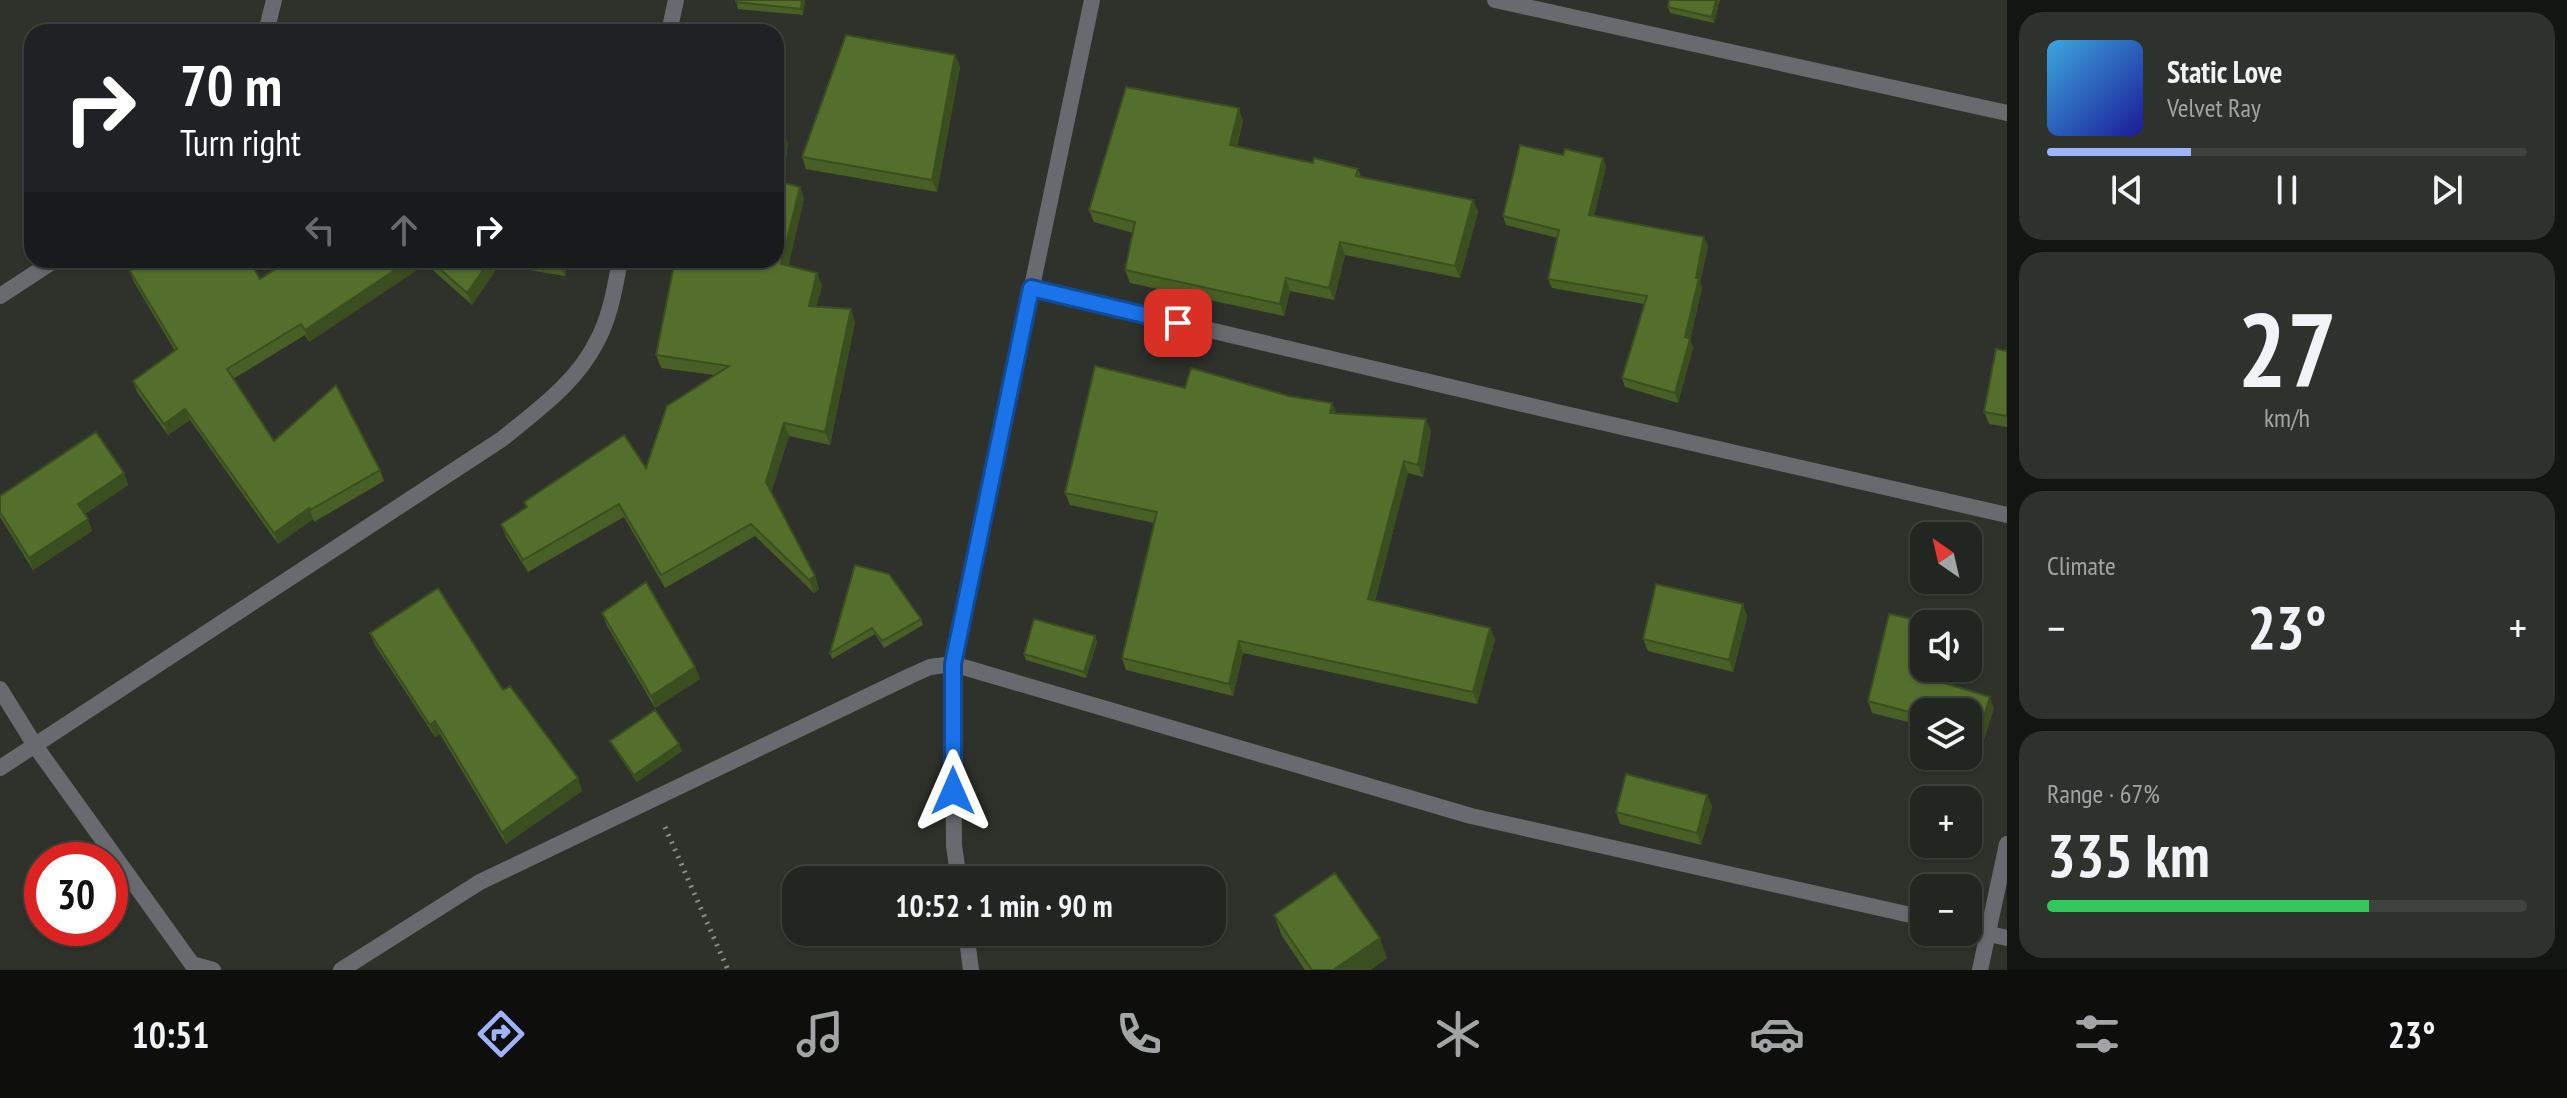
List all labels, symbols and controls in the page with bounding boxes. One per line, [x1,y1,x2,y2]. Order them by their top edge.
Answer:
text: 70 m [180,49,282,121]
text: Static Love [2167,52,2282,91]
icon: right [48,56,152,160]
text: Velvet Ray [2167,91,2261,124]
text: Turn right [180,119,301,166]
icon: previous [2105,168,2149,212]
icon: pause [2265,168,2309,212]
icon: next [2425,168,2469,212]
icon: left [298,208,342,252]
icon: ahead [382,208,426,252]
icon: right [466,208,510,252]
text: 27 [2237,281,2337,416]
pin [1144,289,1212,357]
icon: arrive [1156,301,1200,345]
text: km/h [2264,401,2310,434]
north arrow [1910,522,1982,594]
map controls [1910,522,1982,946]
text: Climate [2047,549,2116,582]
text: 23° [2247,588,2327,666]
text: − [2047,599,2065,656]
text: + [2509,599,2527,656]
button: sound [1910,610,1982,682]
button: layers [1910,698,1982,770]
position arrow [911,749,995,833]
text: Range · 67% [2047,777,2160,810]
button: + [1910,786,1982,858]
text: 335 km [2047,816,2210,894]
speed limit sign: 30 [24,842,128,946]
button: − [1910,874,1982,946]
text: 10:52 · 1 min · 90 m [895,886,1113,925]
icon: directions [473,1006,529,1062]
icon: music [792,1006,848,1062]
icon: phone [1111,1006,1167,1062]
icon: climate [1430,1006,1486,1062]
icon: car [1749,1006,1805,1062]
icon: filters [2069,1006,2125,1062]
text: 10:51 [132,1011,209,1058]
text: 23° [2388,1011,2435,1058]

